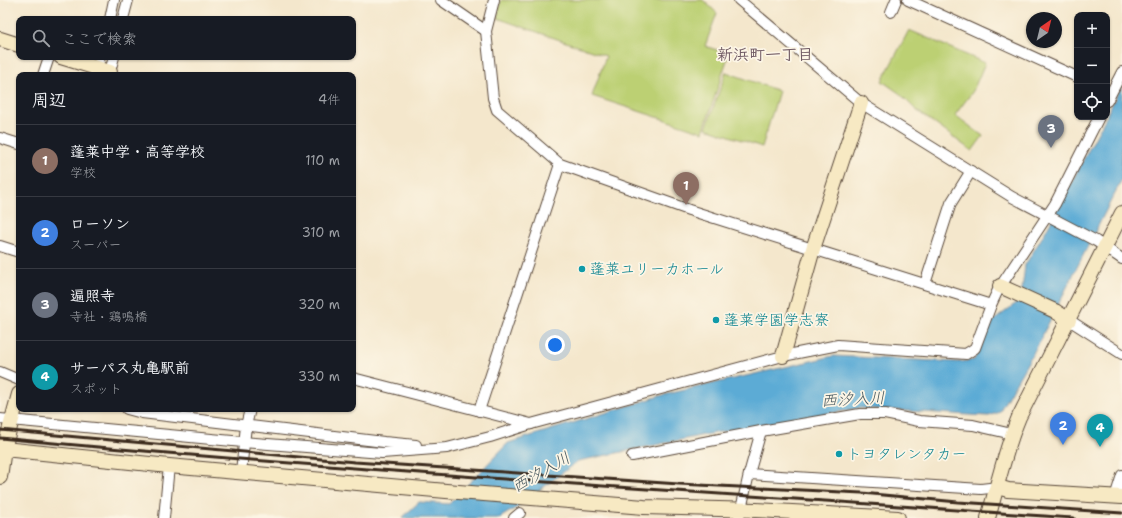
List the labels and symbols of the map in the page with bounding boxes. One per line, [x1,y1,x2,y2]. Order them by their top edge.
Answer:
north arrow [1026,12,1062,48]
district label: 新浜町一丁目 [717,44,813,65]
pin: 3 [1038,115,1064,148]
pin: 1 [673,172,699,205]
place label: 蓬莱ユリーカホール [590,259,724,279]
marker: 蓬莱ユリーカホール [577,264,587,274]
place label: 蓬莱学園学志寮 [724,310,829,330]
marker: 蓬莱学園学志寮 [711,315,721,325]
your location [545,335,565,355]
water label: 西汐入川 [820,387,886,411]
pin: 2 [1050,412,1076,445]
pin: 4 [1087,414,1113,447]
place label: トヨタレンタカー [847,444,966,464]
water label: 西汐入川 [508,447,574,497]
marker: トヨタレンタカー [834,449,844,459]

